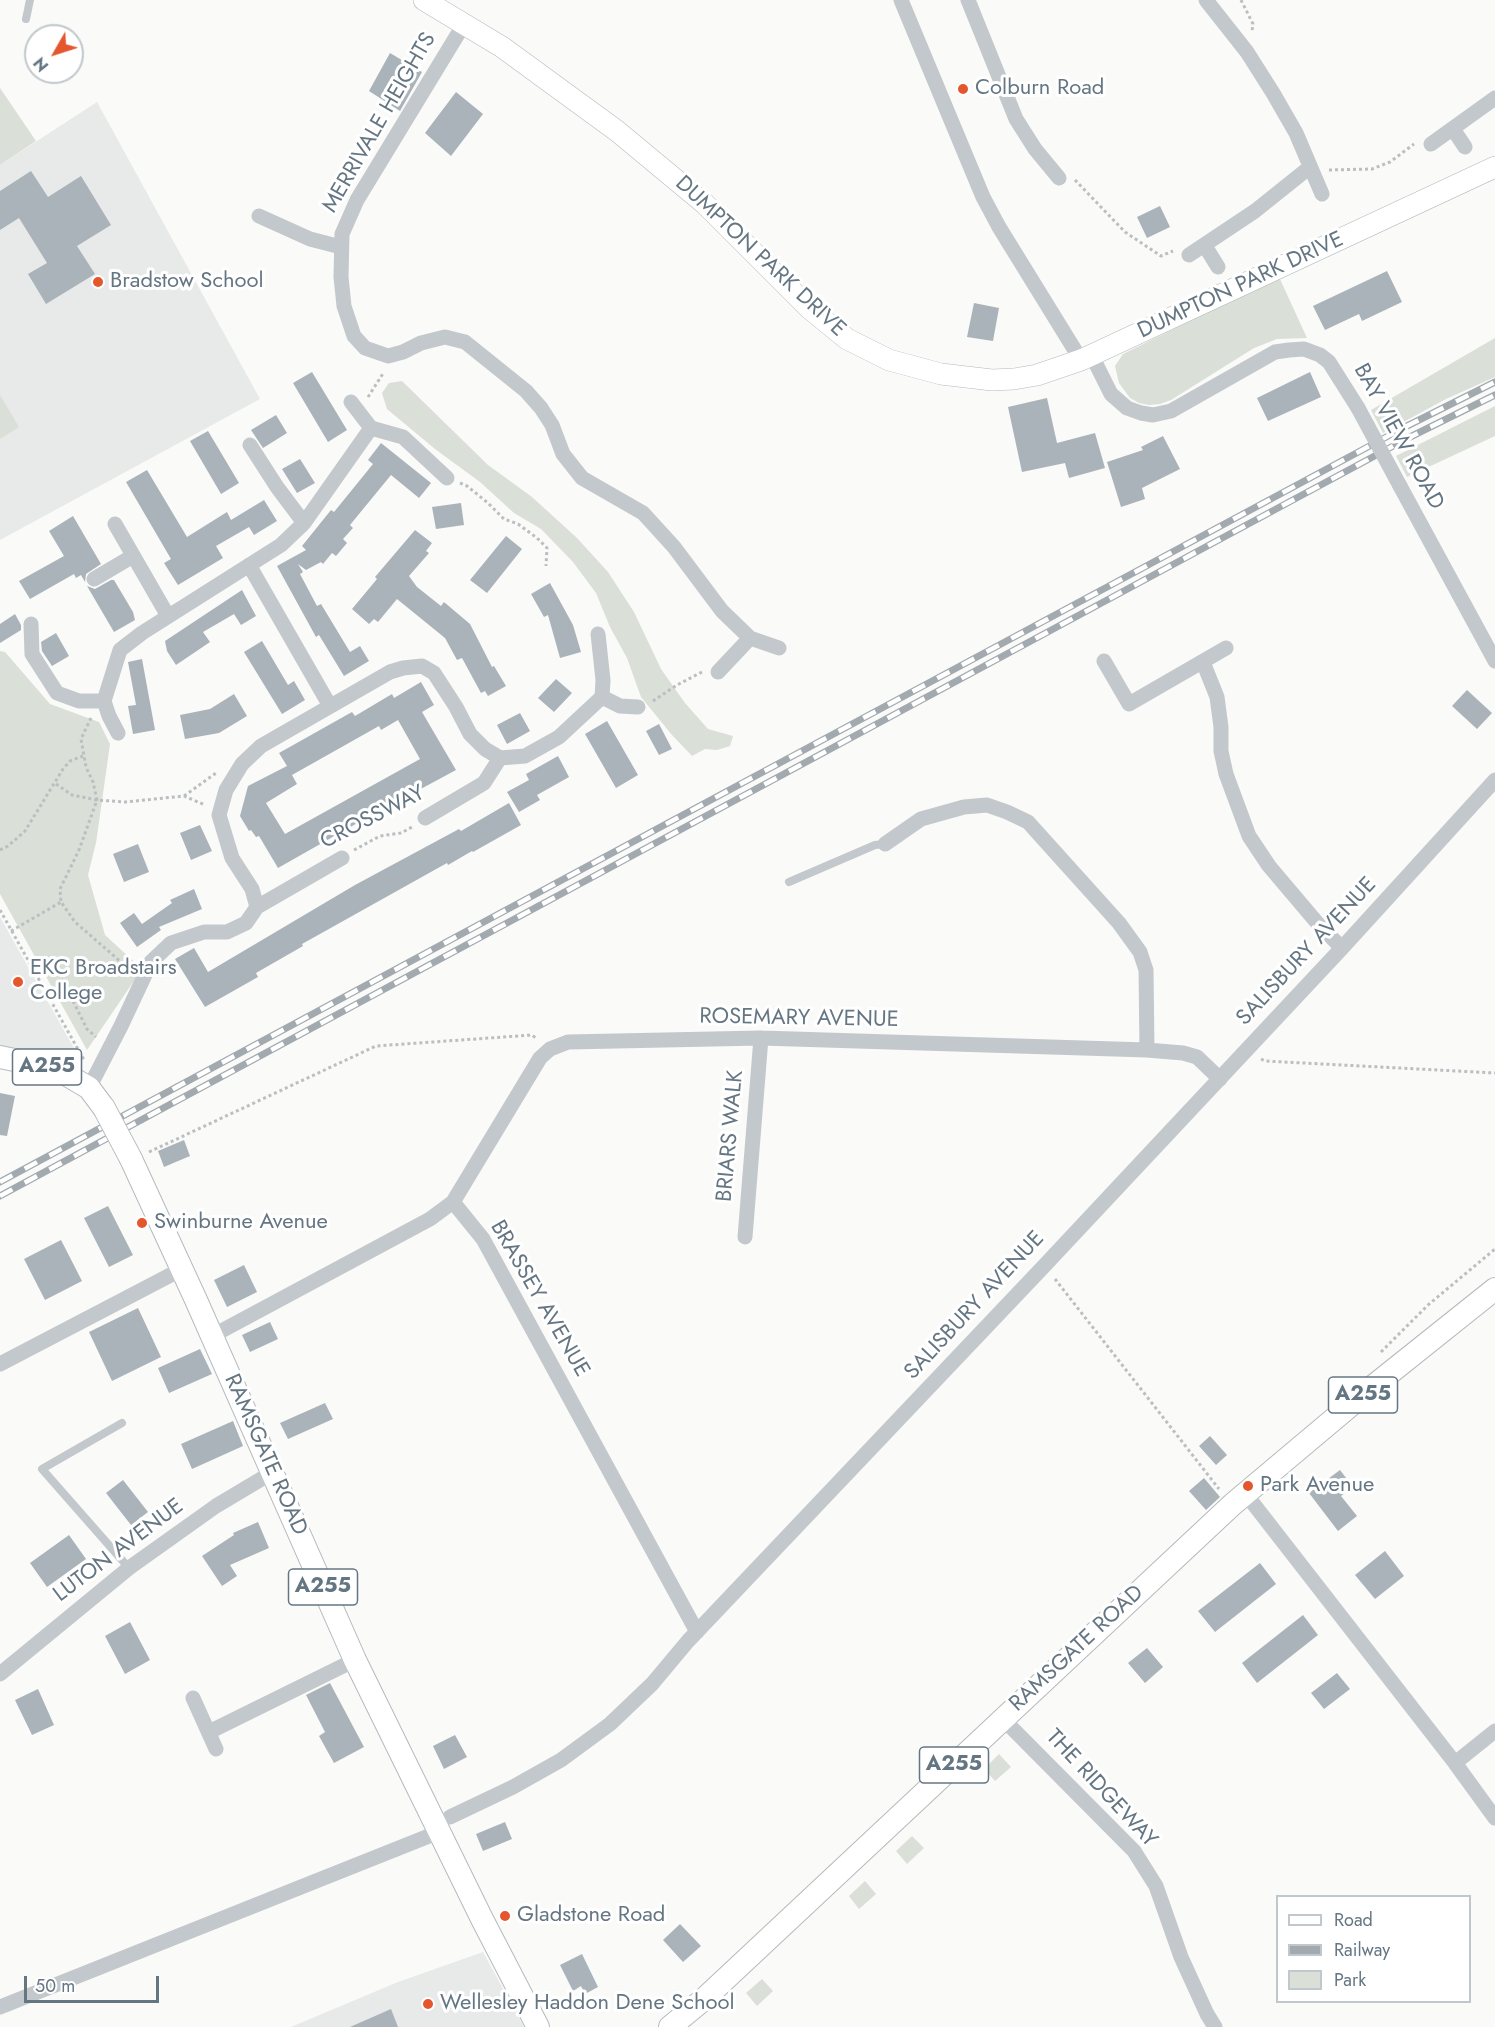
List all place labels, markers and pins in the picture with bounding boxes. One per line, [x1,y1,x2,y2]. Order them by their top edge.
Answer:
place label: Colburn Road [975,76,1104,102]
marker: Colburn Road [956,82,970,96]
place label: Bradstow School [110,269,264,295]
marker: Bradstow School [91,275,105,289]
place label: EKC Broadstairs College [30,956,177,1008]
marker: EKC Broadstairs College [11,975,25,989]
place label: Swinburne Avenue [154,1210,328,1236]
marker: Swinburne Avenue [135,1216,149,1230]
place label: Park Avenue [1260,1473,1374,1499]
marker: Park Avenue [1241,1479,1255,1493]
place label: Gladstone Road [517,1903,665,1929]
marker: Gladstone Road [498,1909,512,1923]
place label: Wellesley Haddon Dene School [440,1991,735,2017]
marker: Wellesley Haddon Dene School [421,1997,435,2011]

